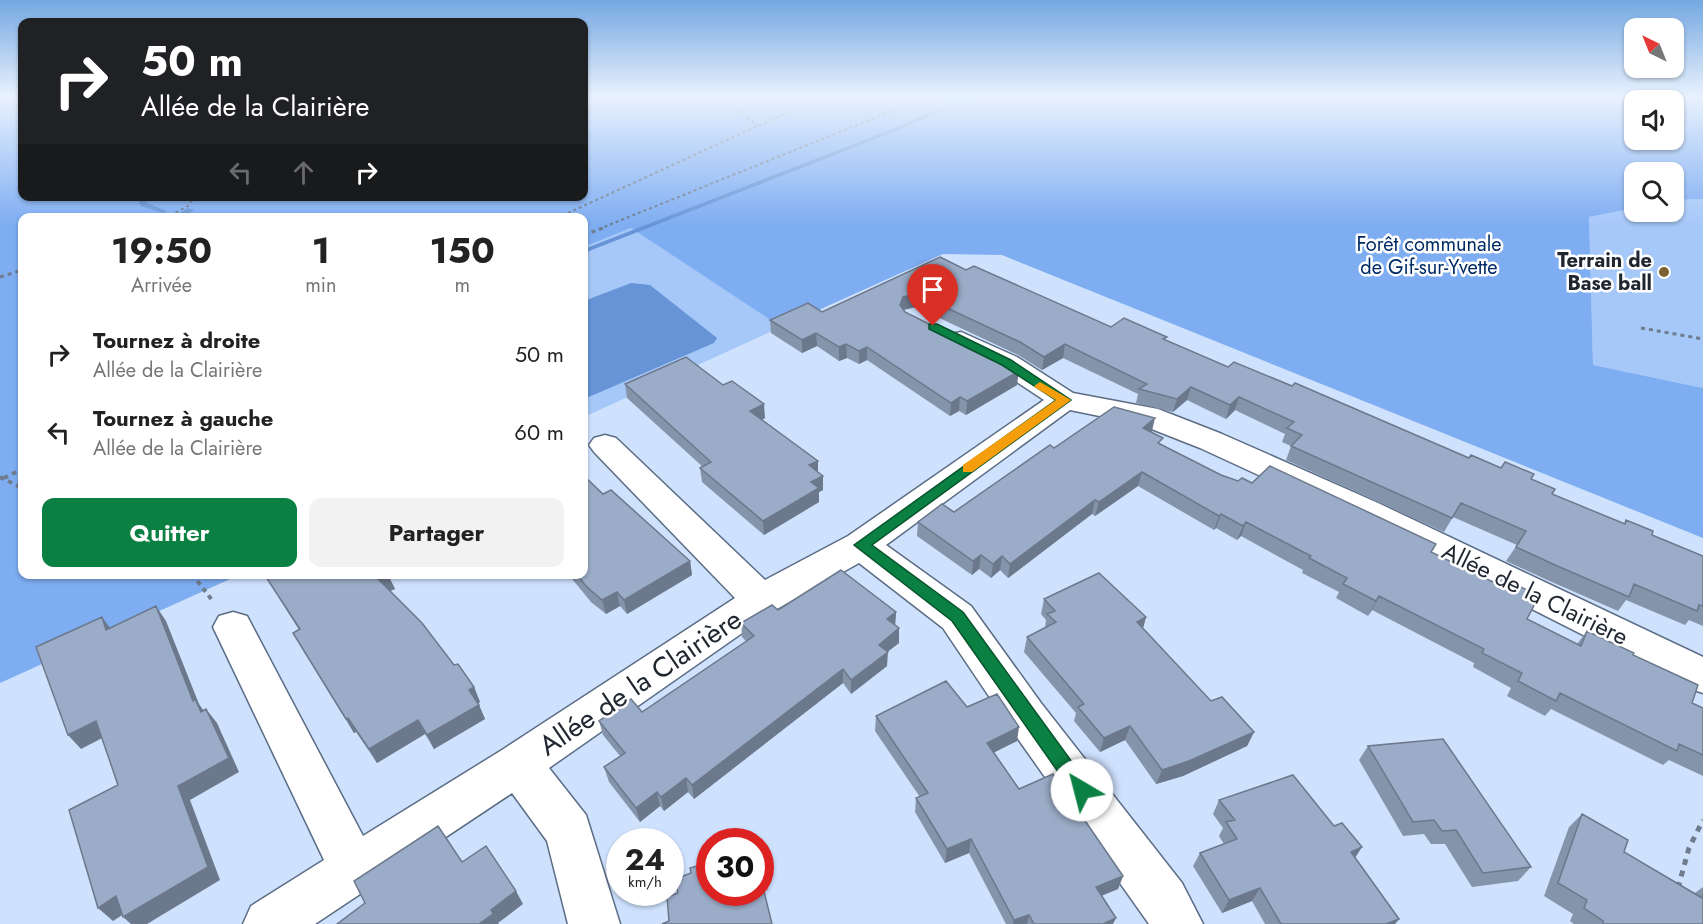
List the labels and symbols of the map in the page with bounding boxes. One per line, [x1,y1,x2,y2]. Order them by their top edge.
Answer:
north arrow [1624,18,1684,78]
park label: Forêt communale de Gif-sur-Yvette [1356,230,1502,282]
place label: Terrain de Base ball [1557,246,1652,298]
pin [907,264,958,326]
marker: Terrain de Base ball [1657,265,1671,279]
street label: Allée de la Clairière [1436,533,1634,654]
street label: Allée de la Clairière [531,599,750,766]
position arrow [1050,758,1114,822]
speed limit sign: 30 [696,828,774,906]

